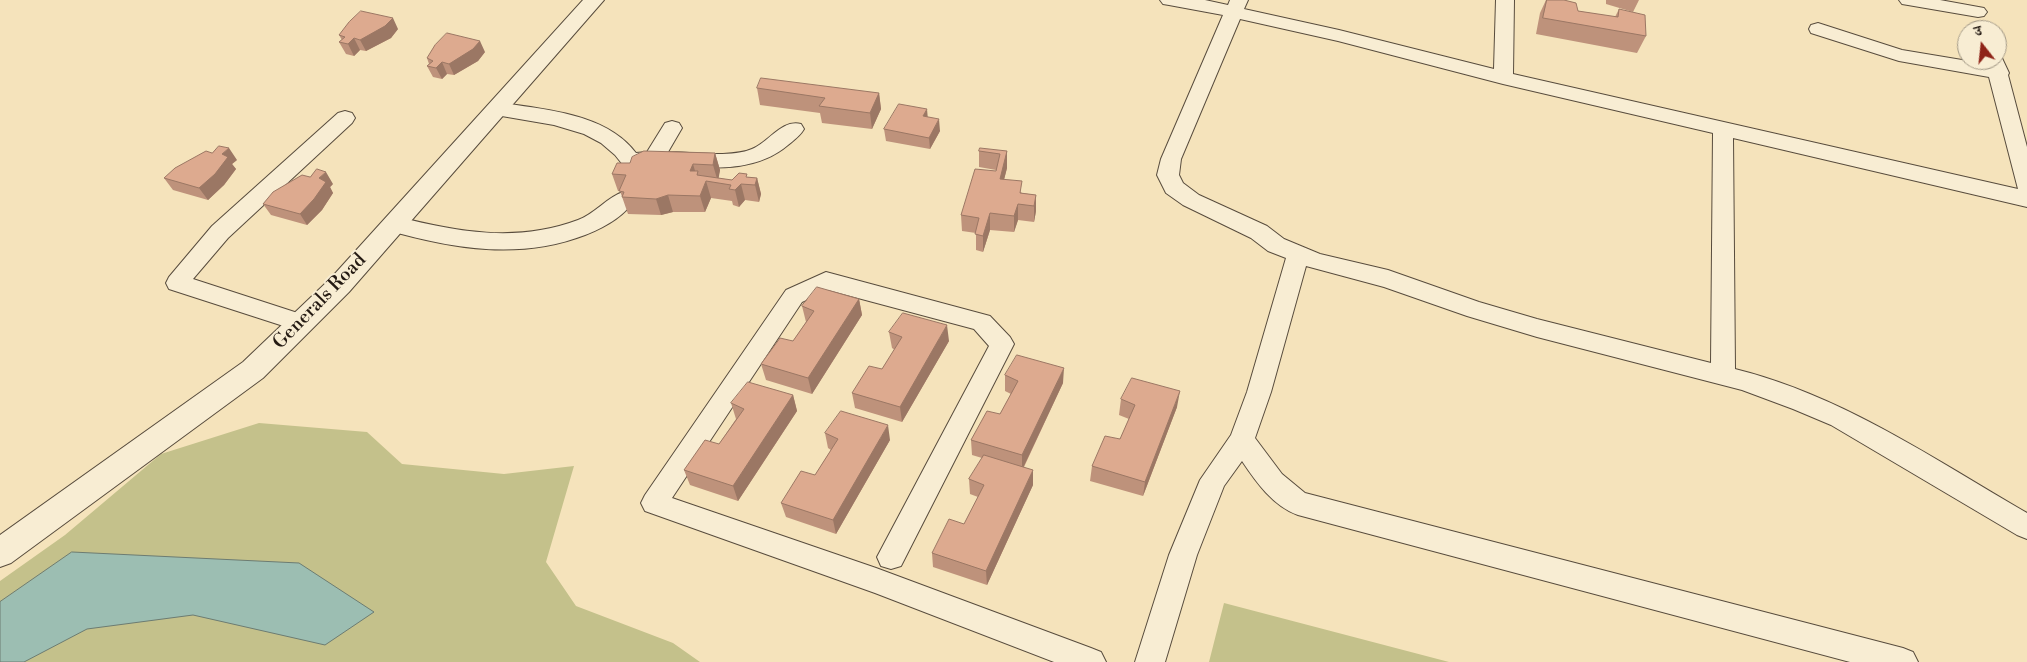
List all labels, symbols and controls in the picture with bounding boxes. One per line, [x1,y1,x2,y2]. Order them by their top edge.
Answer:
north arrow [1957,20,2007,70]
text: उ [1972,22,1984,41]
street label: Generals Road [269,249,371,355]

